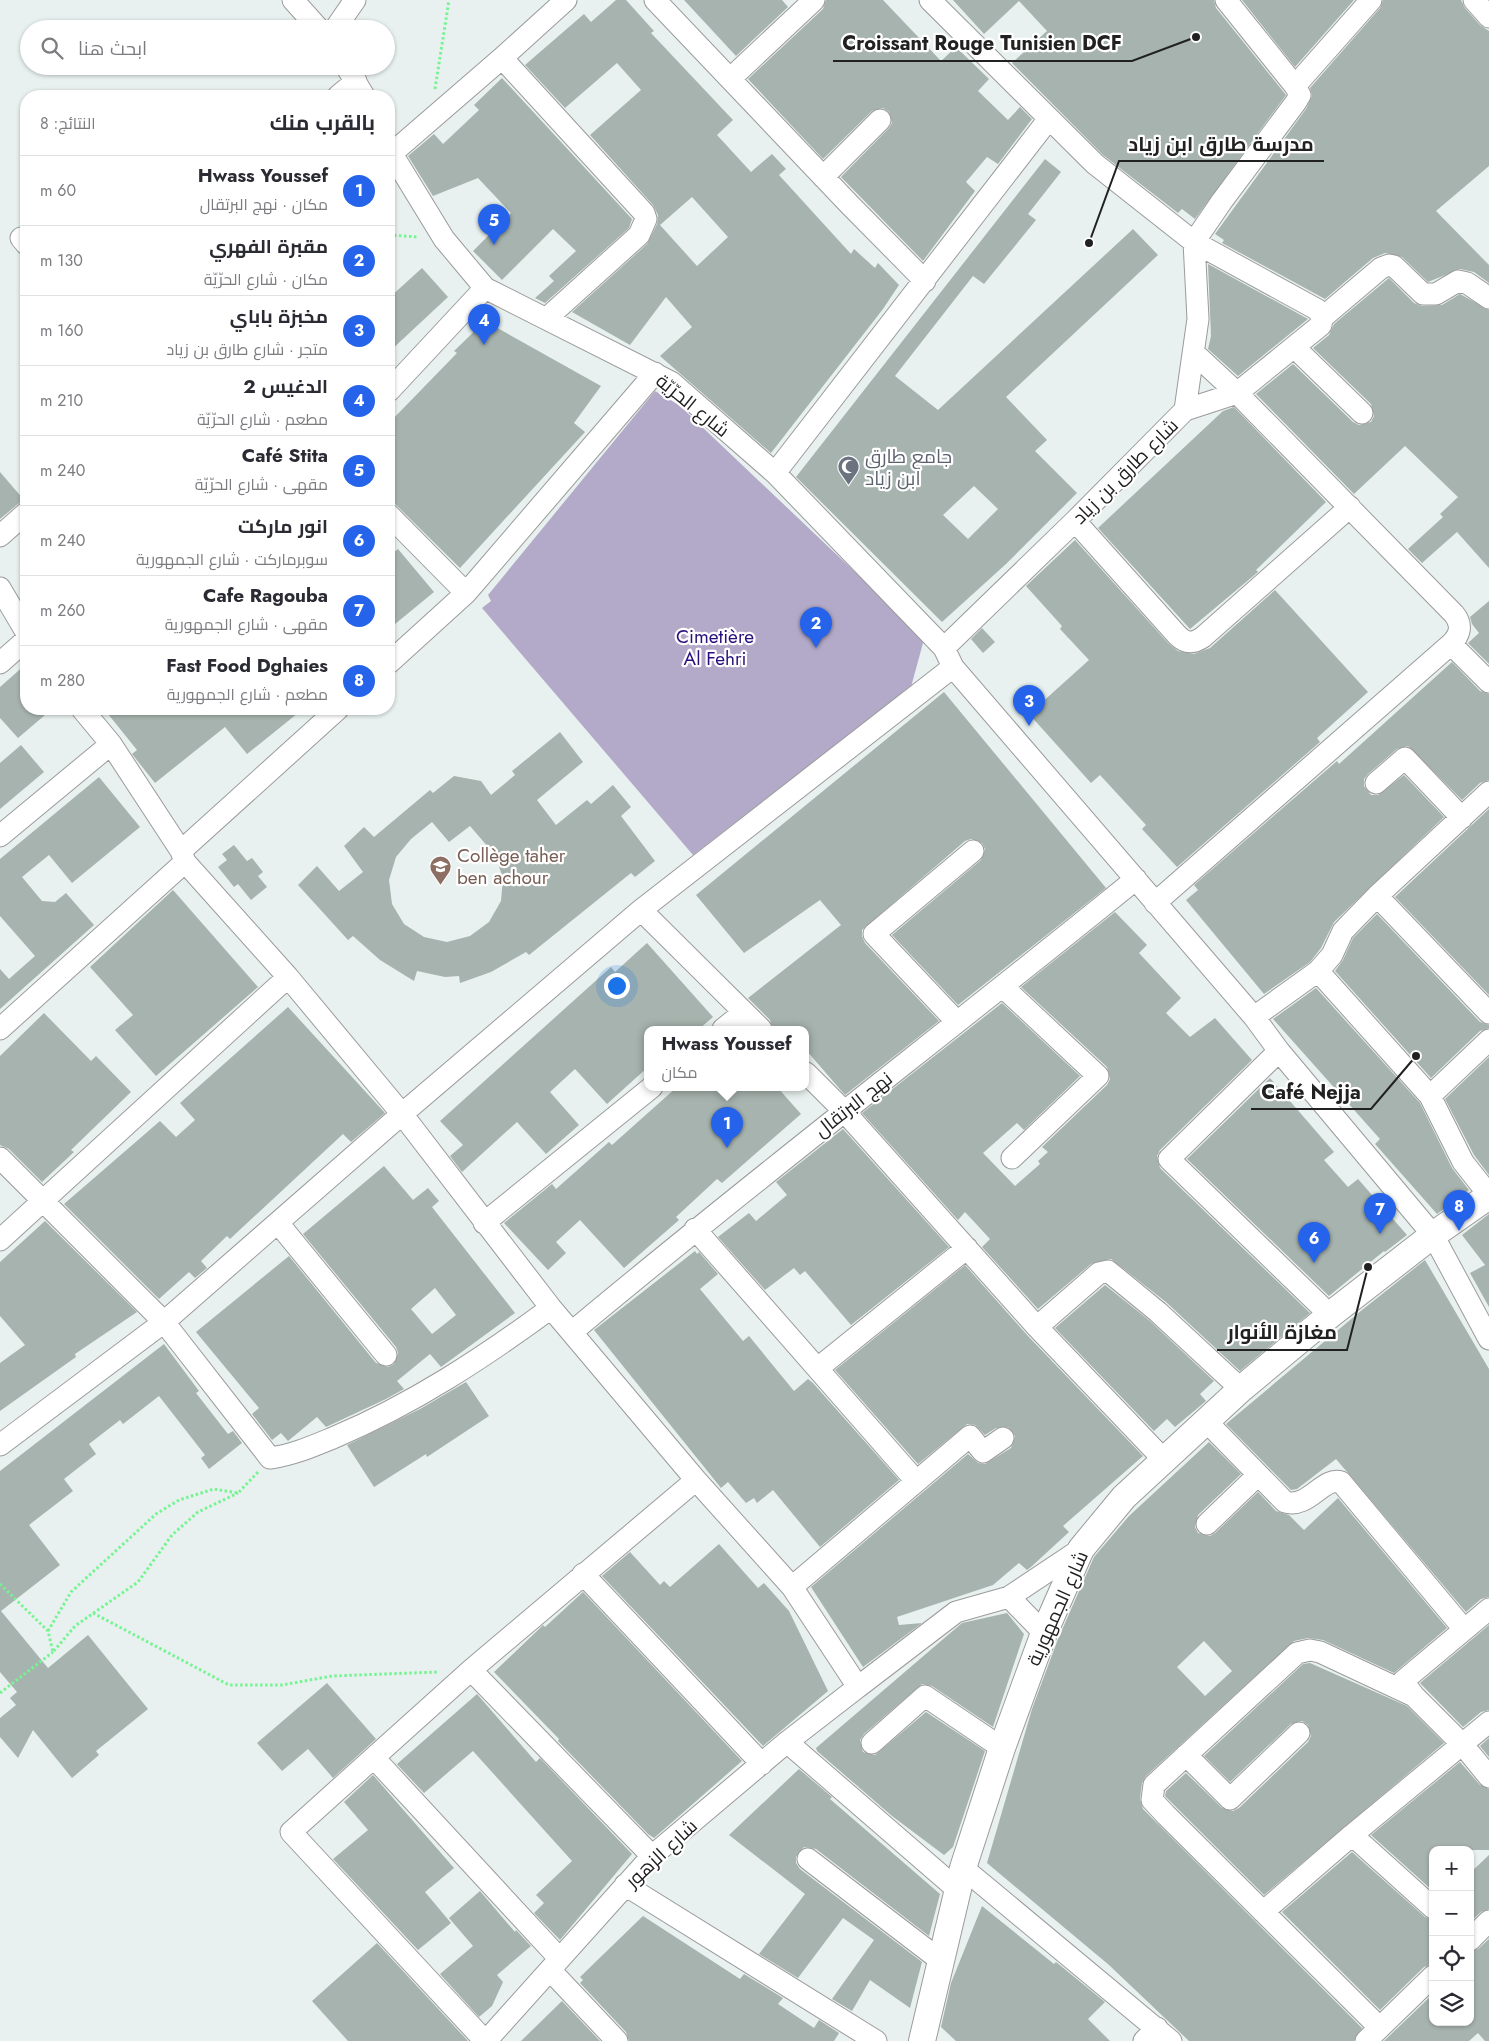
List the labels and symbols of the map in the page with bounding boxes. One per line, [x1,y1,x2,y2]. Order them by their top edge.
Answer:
callout: Croissant Rouge Tunisien DCF [833,26,1132,61]
text: Croissant Rouge Tunisien DCF [842,29,1122,58]
callout: مدرسة طارق ابن زياد [1119,126,1324,161]
text: مدرسة طارق ابن زياد [1128,130,1314,159]
pin: 5 [478,204,510,245]
pin: 4 [468,304,500,345]
street label: شارع الحرّيّة [650,367,735,443]
street label: شارع طارق بن زياد [1066,412,1184,530]
place label: جامع طارق ابن زياد [865,443,952,492]
mosque icon: جامع طارق ابن زياد [837,455,861,486]
pin: 2 [800,607,832,648]
park label: Cimetière Al Fehri [676,623,754,672]
pin: 3 [1013,685,1045,726]
place label: Collège taher ben achour [457,842,566,891]
school or university icon: Collège taher ben achour [429,854,453,885]
your location [604,973,630,999]
street label: نهج البرتقال [809,1065,898,1143]
callout: Café Nejja [1251,1074,1371,1109]
text: Café Nejja [1261,1078,1361,1107]
pin: 1 [711,1107,743,1148]
pin: 8 [1443,1190,1475,1231]
pin: 7 [1364,1193,1396,1234]
pin: 6 [1298,1222,1330,1263]
callout: مغازة الأنوار [1217,1315,1347,1350]
text: مغازة الأنوار [1226,1318,1337,1347]
street label: شارع الجمهورية [1020,1546,1095,1670]
street label: شارع الزهور [619,1813,703,1894]

